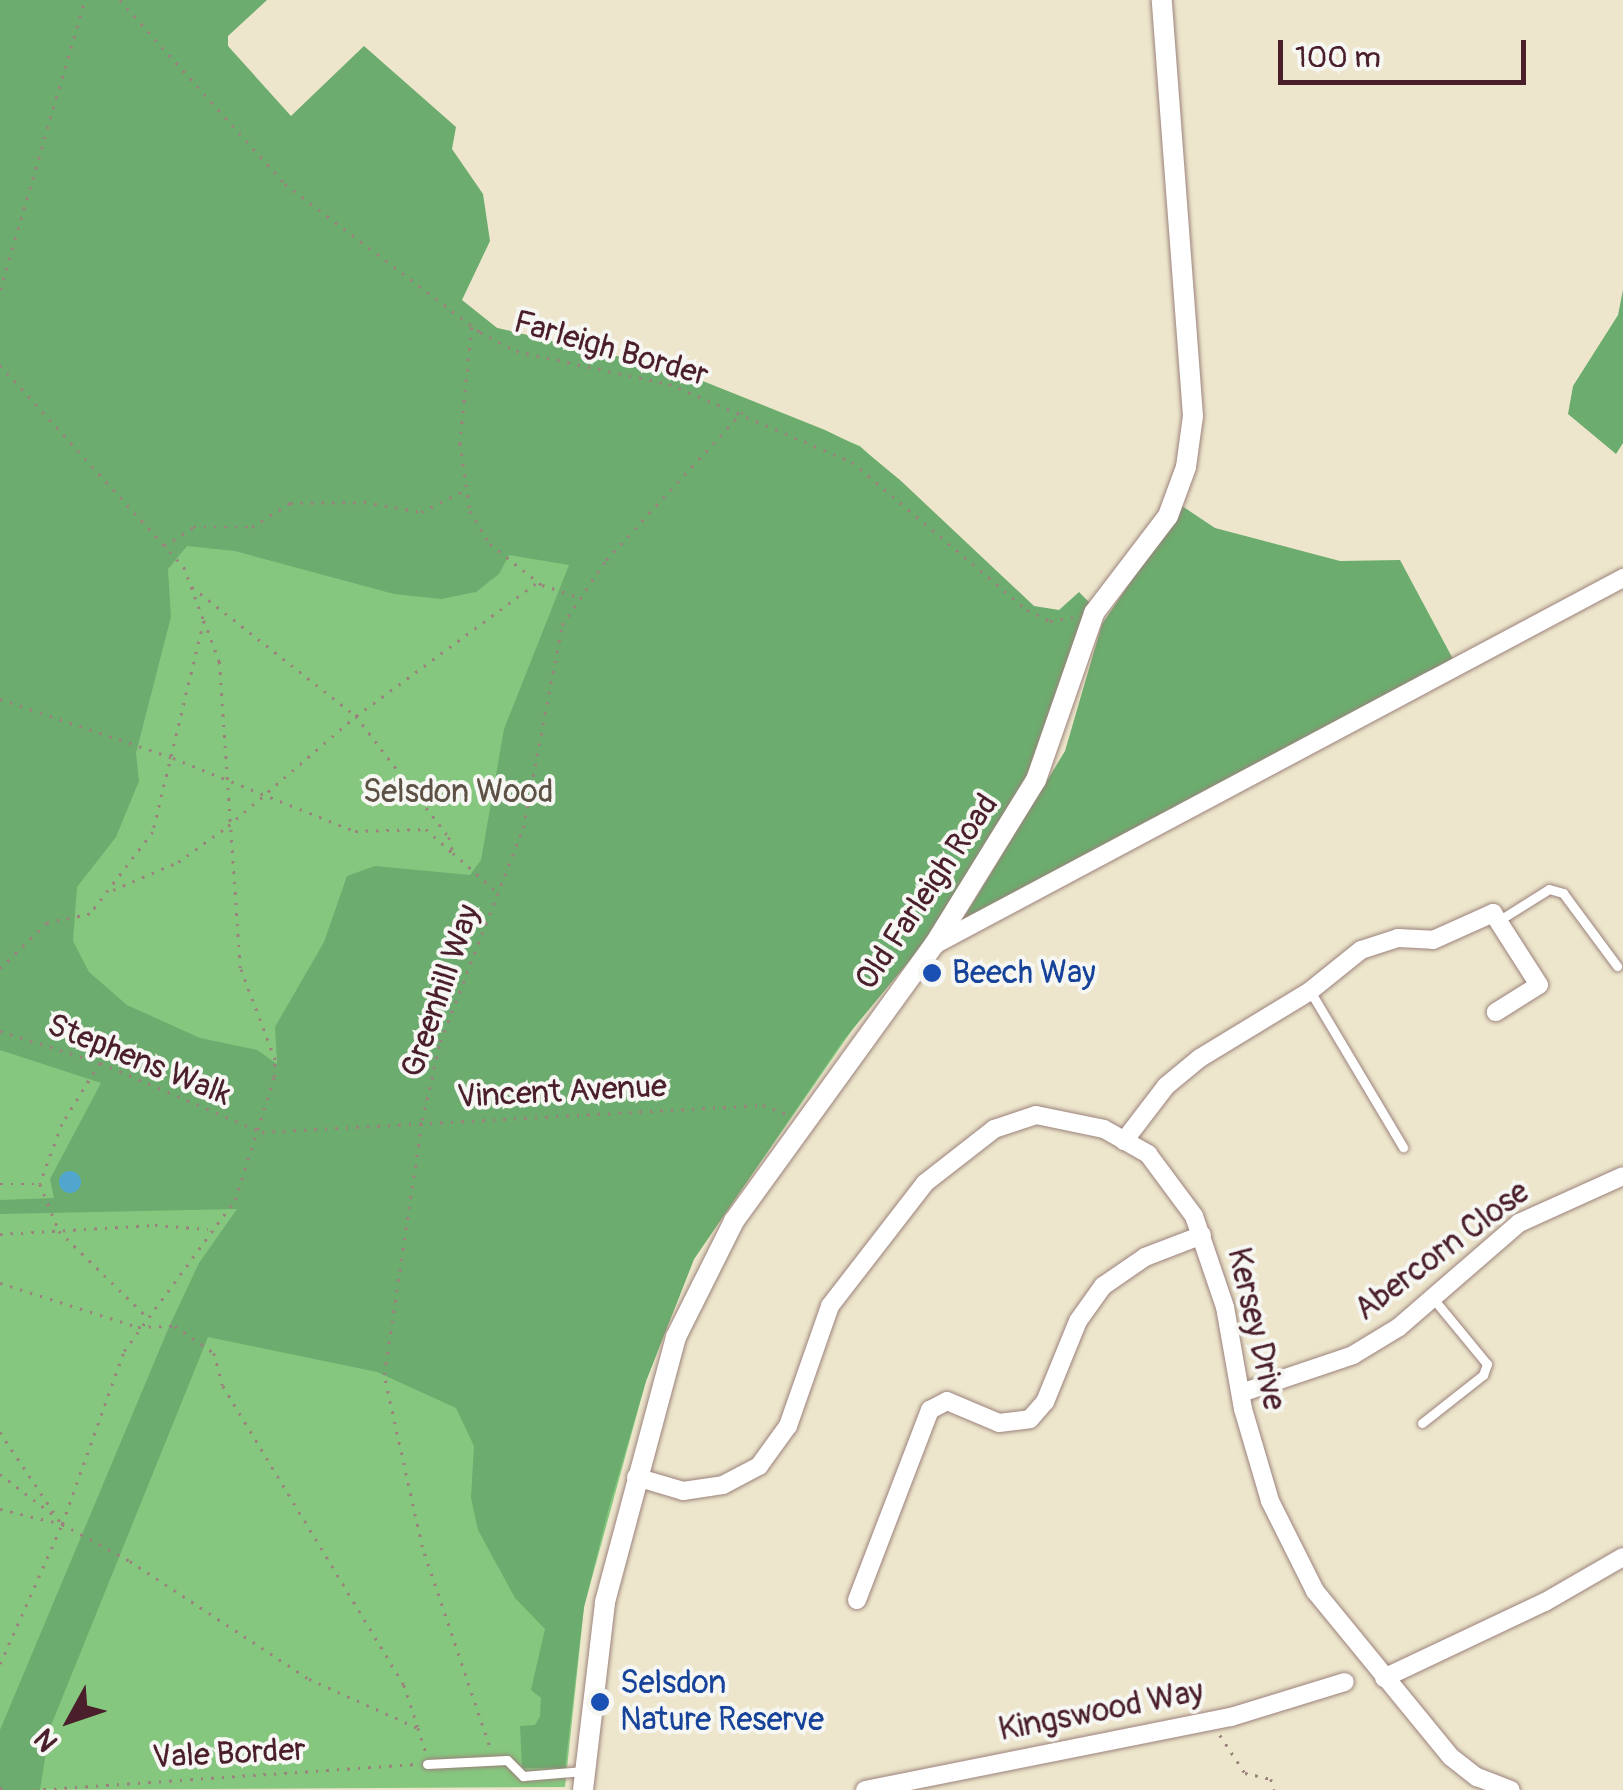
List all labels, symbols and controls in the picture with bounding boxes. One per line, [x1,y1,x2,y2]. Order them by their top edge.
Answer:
scale bar [1283,20,1530,82]
text: 100 m [1295,39,1381,76]
street label: Farleigh Border [509,303,713,395]
park label: Selsdon Wood [363,773,553,811]
street label: Old Farleigh Road [847,787,1007,997]
street label: Greenhill Way [394,900,488,1082]
place label: Beech Way [952,954,1096,992]
marker: Beech Way [921,962,943,984]
street label: Stephens Walk [42,1006,236,1114]
street label: Vincent Avenue [456,1067,668,1117]
street label: Abercorn Close [1347,1173,1537,1329]
street label: Kersey Drive [1219,1244,1293,1414]
place label: Selsdon Nature Reserve [620,1665,824,1740]
north arrow [20,1670,120,1770]
street label: Kingswood Way [995,1672,1207,1750]
marker: Selsdon Nature Reserve [589,1691,611,1713]
text: N [27,1721,66,1758]
street label: Vale Border [151,1731,307,1777]

